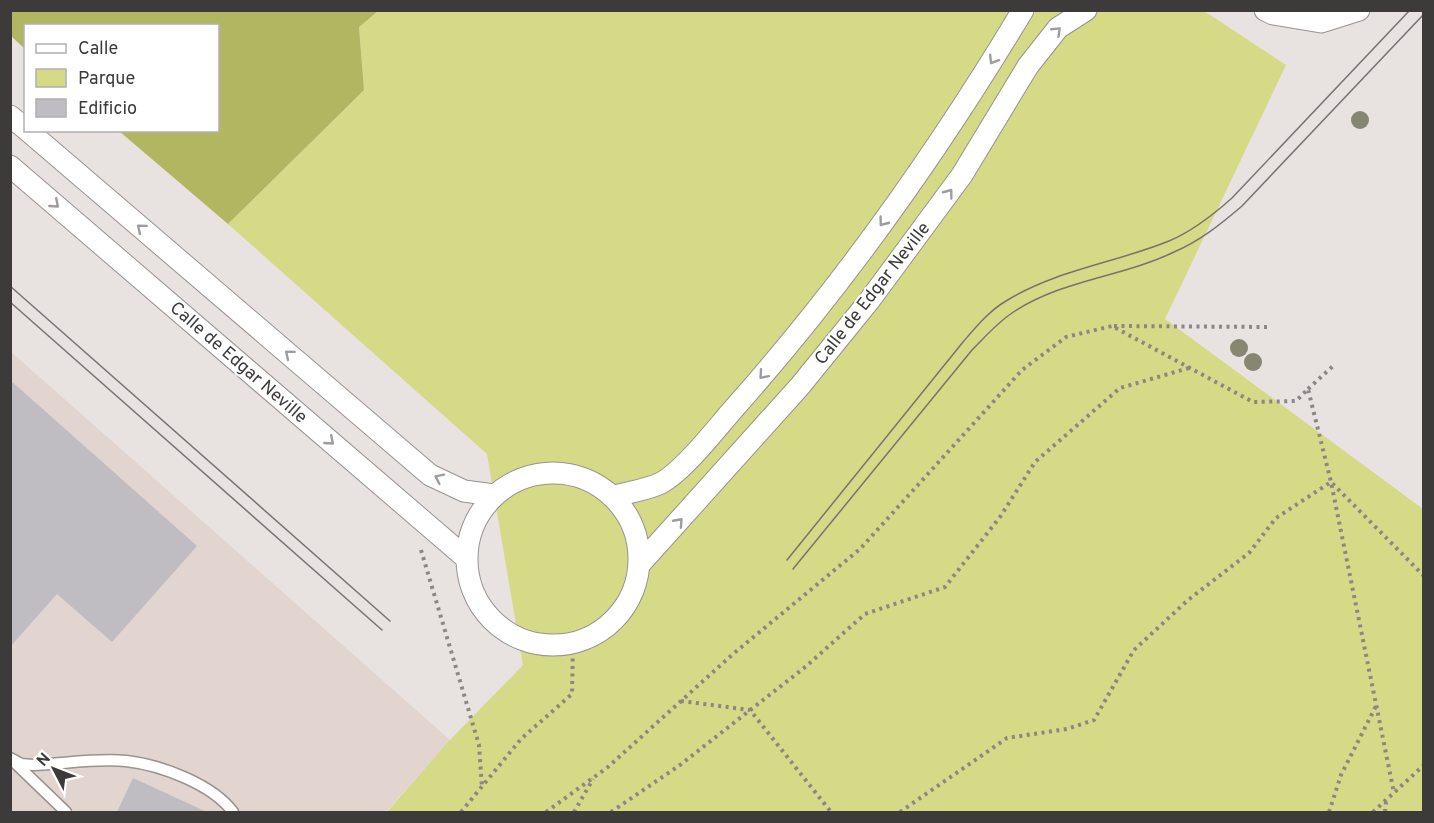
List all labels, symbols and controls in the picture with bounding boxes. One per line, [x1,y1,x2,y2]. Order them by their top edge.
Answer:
legend [24,24,219,132]
one-way arrow [1051,27,1061,38]
text: Calle [78,38,118,61]
one-way arrow [989,54,1000,65]
text: Parque [78,68,135,91]
text: Edificio [78,98,137,121]
one-way arrow [942,188,953,199]
one-way arrow [48,197,59,208]
one-way arrow [880,215,891,226]
street label: Calle de Edgar Neville [810,218,936,370]
one-way arrow [137,224,148,235]
street label: Calle de Edgar Neville [164,297,312,429]
one-way arrow [285,350,296,361]
one-way arrow [759,368,770,379]
one-way arrow [323,433,334,444]
one-way arrow [434,474,445,486]
one-way arrow [672,518,683,528]
north arrow [24,739,84,799]
text: N [33,749,56,771]

